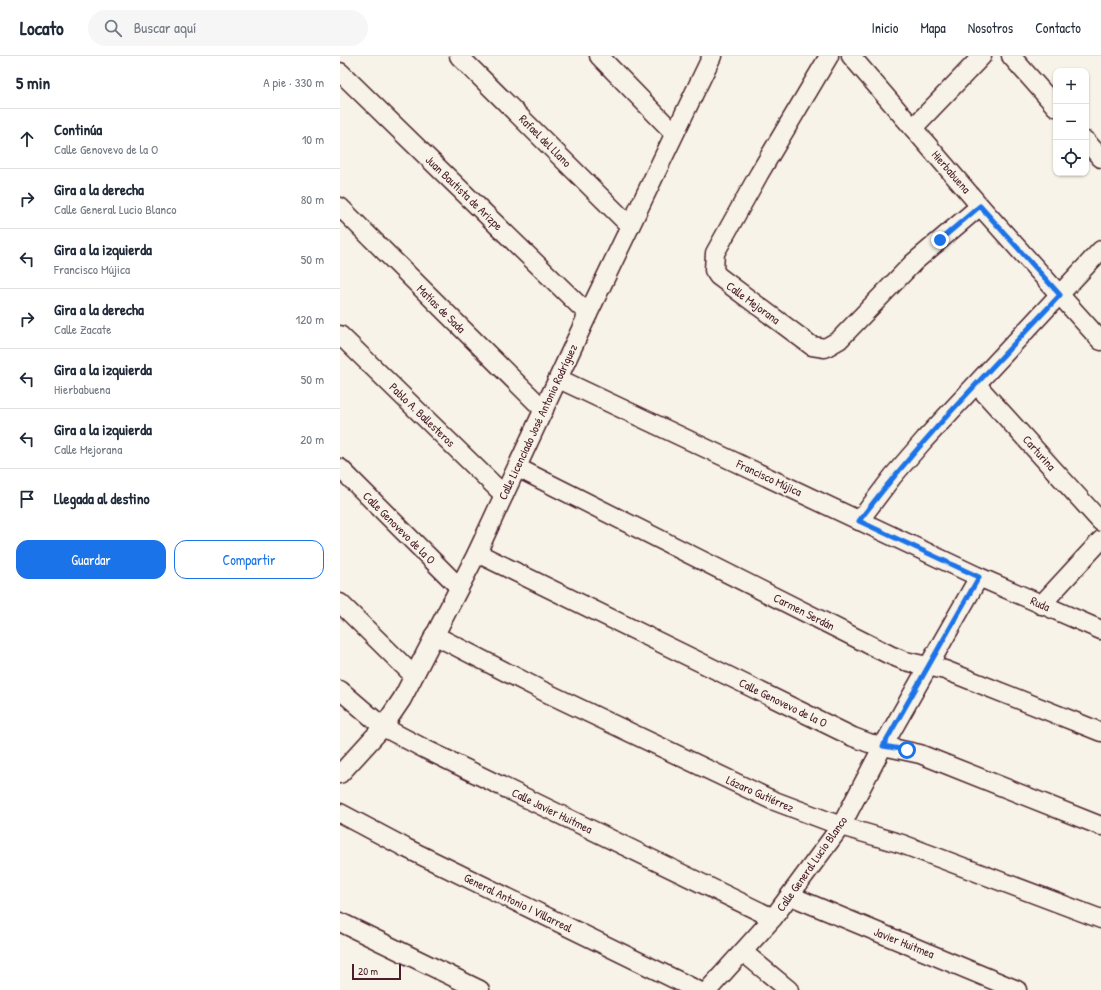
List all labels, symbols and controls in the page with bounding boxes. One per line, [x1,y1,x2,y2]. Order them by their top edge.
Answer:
search box [88,10,368,46]
text: Locato [20,15,64,41]
icon: search [102,17,124,39]
text: Buscar aquí [134,17,196,38]
text: Inicio [872,18,898,37]
text: Mapa [920,18,946,37]
text: Nosotros [968,18,1013,37]
text: Contacto [1035,18,1081,37]
map controls [1053,68,1089,176]
button: + [1053,68,1089,104]
text: 5 min [16,71,50,94]
text: A pie · 330 m [263,73,324,91]
button: − [1053,104,1089,140]
street label: Rafael del Llano [515,111,575,171]
text: Continúa [54,119,102,140]
icon: ahead [16,128,38,150]
text: 10 m [302,130,324,148]
text: Calle Genovevo de la O [54,140,158,158]
button: locate [1053,140,1089,176]
street label: Hierbabuena [928,146,975,197]
street label: Juan Bautista de Arizpe [422,151,507,234]
text: Gira a la derecha [54,179,144,200]
icon: right [16,188,38,210]
text: 80 m [301,190,324,208]
text: Calle General Lucio Blanco [54,200,177,218]
route end [931,231,949,249]
text: Gira a la izquierda [54,239,152,260]
icon: left [16,248,38,270]
text: 50 m [301,250,324,268]
text: Francisco Mújica [54,260,130,278]
street label: Calle Mejorana [723,277,784,328]
street label: Matías de Sada [413,281,470,337]
text: Gira a la derecha [54,299,144,320]
icon: right [16,308,38,330]
text: 120 m [296,310,324,328]
text: Calle Zacate [54,320,111,338]
street label: Calle Licenciado José Antonio Rodríguez [494,341,581,502]
text: Gira a la izquierda [54,359,152,380]
icon: left [16,368,38,390]
text: 50 m [301,370,324,388]
street label: Pablo A. Ballesteros [386,379,459,451]
text: Hierbabuena [54,380,110,398]
text: Gira a la izquierda [54,419,152,440]
icon: left [16,428,38,450]
text: 20 m [300,430,324,448]
street label: Carturina [1019,431,1060,474]
text: Calle Mejorana [54,440,122,458]
street label: Francisco Mújica [733,455,805,500]
icon: arrive [16,488,38,510]
text: Llegada al destino [54,488,150,509]
street label: Calle Genovevo de la O [359,488,440,568]
button: Guardar [16,540,166,579]
button: Compartir [174,540,324,579]
street label: Carmen Serdán [771,589,838,634]
street label: Ruda [1028,592,1053,615]
street label: Calle Genovevo de la O [736,674,831,731]
route start [898,741,916,759]
street label: Lázaro Gutiérrez [724,771,797,816]
street label: Calle Javier Huitmea [509,784,596,838]
street label: Calle General Lucio Blanco [772,812,851,915]
street label: General Antonio I Villarreal [461,869,576,937]
street label: Javier Huitmea [871,923,937,962]
scale bar [352,962,401,981]
text: 20 m [358,964,378,978]

